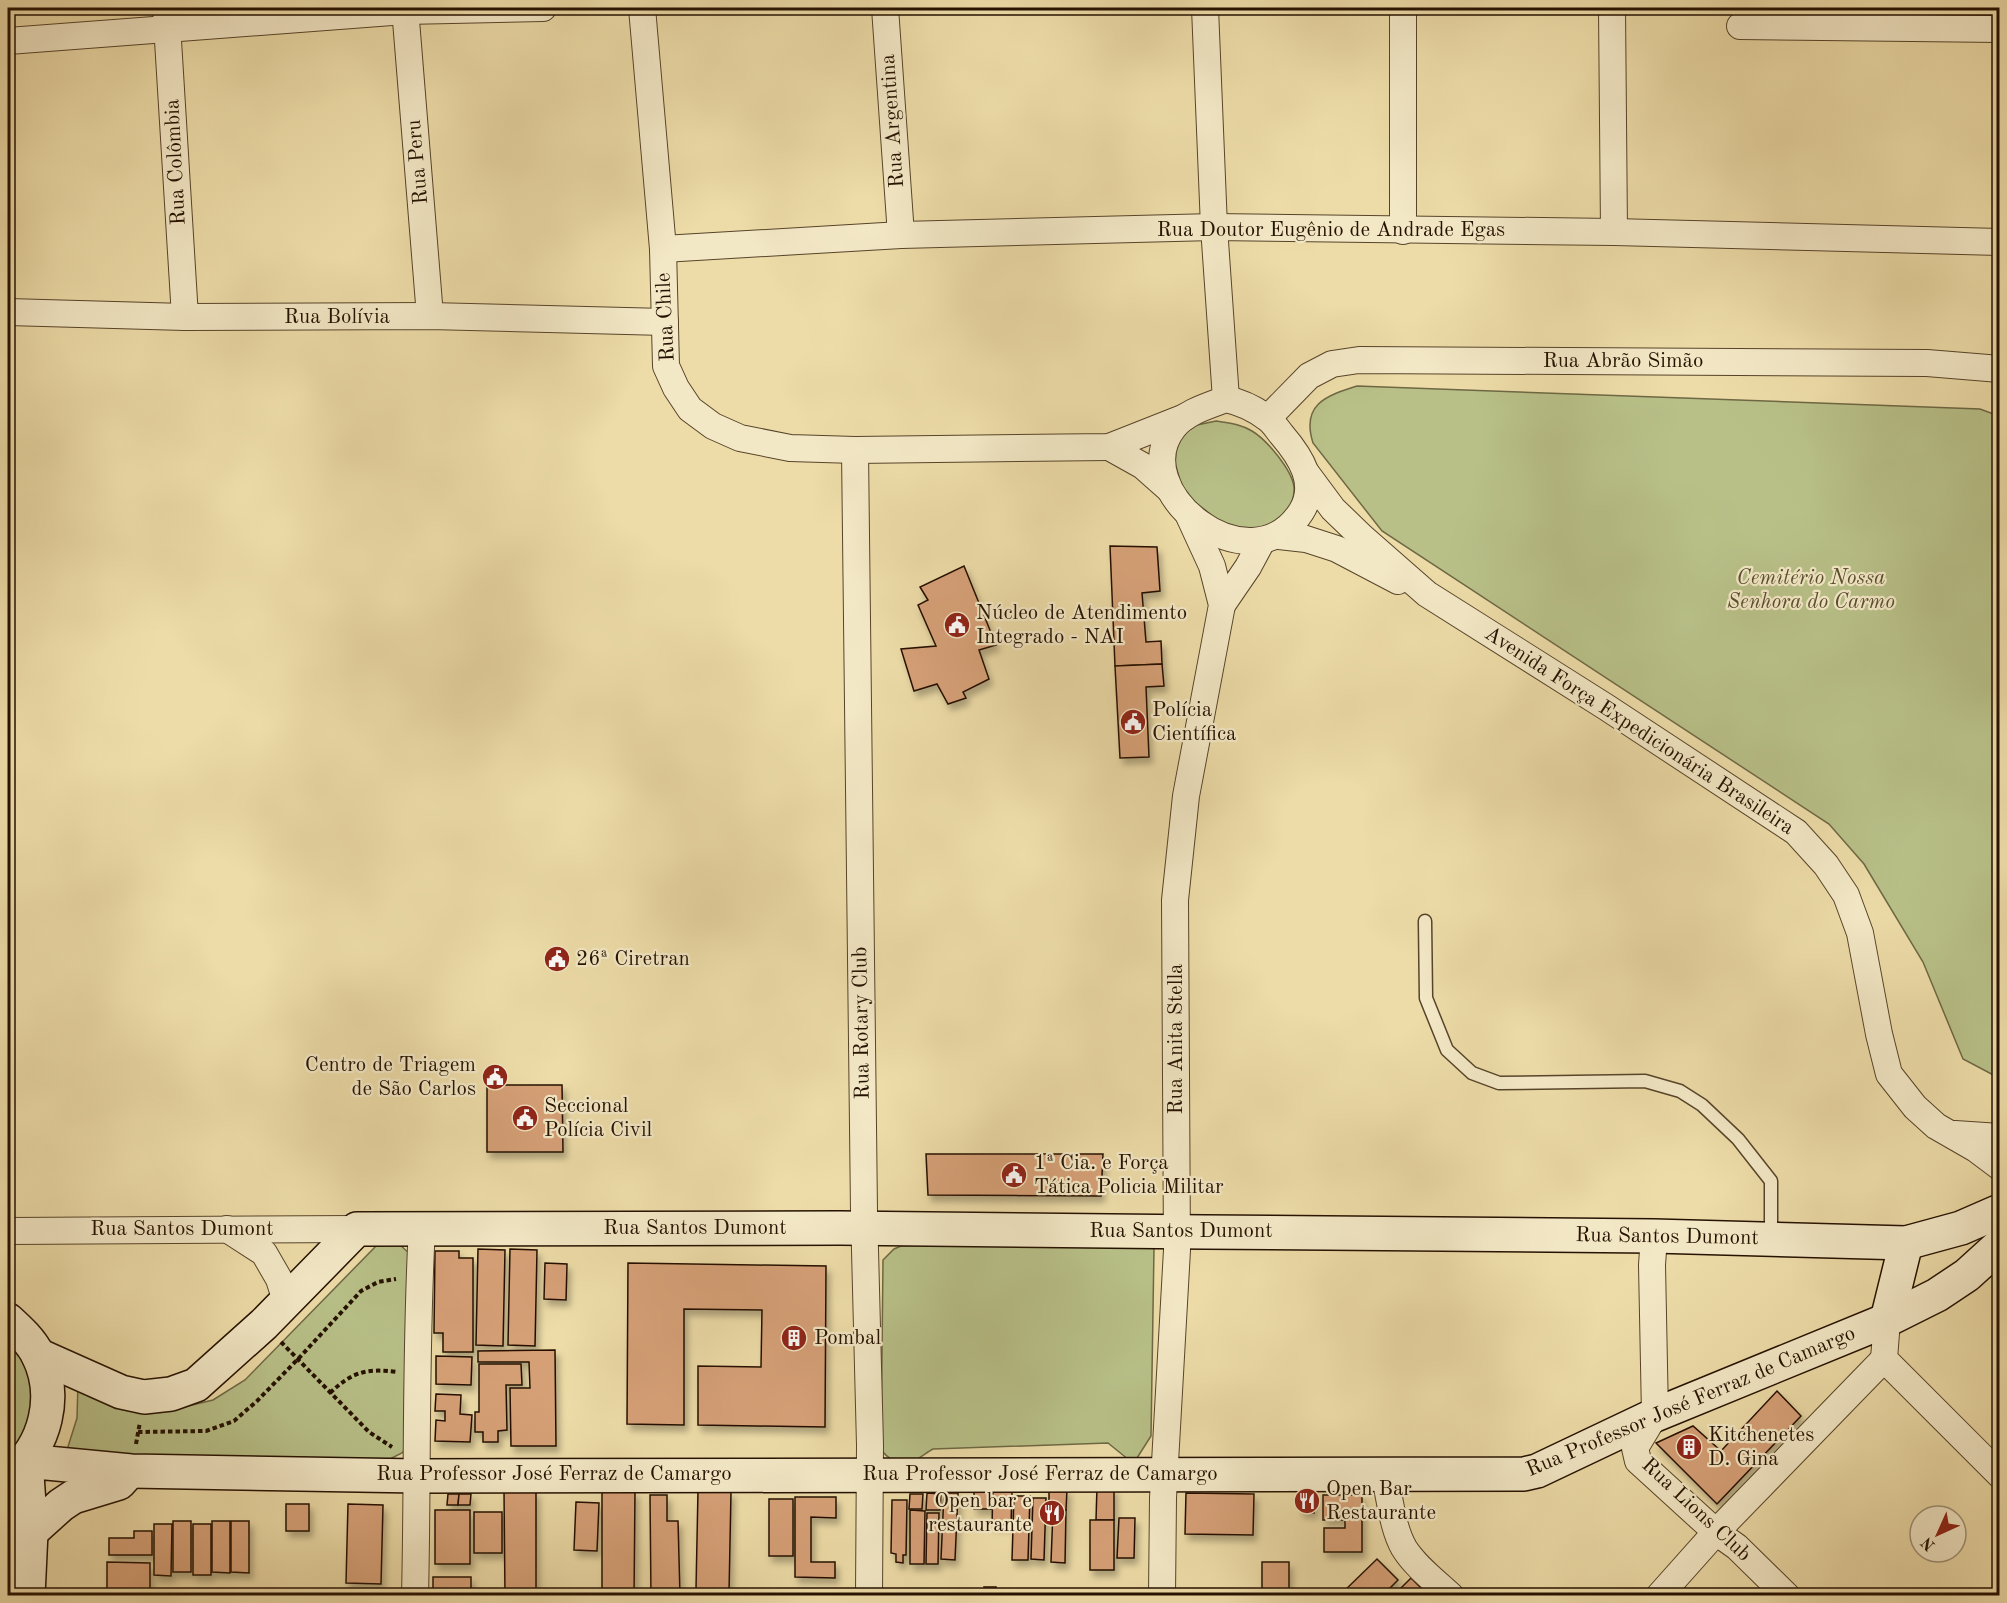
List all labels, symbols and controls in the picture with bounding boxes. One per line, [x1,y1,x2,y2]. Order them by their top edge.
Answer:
street label: Rua Argentina [878,53,908,189]
street label: Rua Colômbia [162,98,190,226]
street label: Rua Peru [404,119,432,205]
street label: Rua Doutor Eugênio de Andrade Egas [1157,220,1505,241]
street label: Rua Chile [653,272,679,362]
street label: Rua Bolívia [284,307,390,328]
street label: Rua Abrão Simão [1543,351,1703,372]
park label: Cemitério Nossa Senhora do Carmo [1727,568,1895,613]
place label: Núcleo de Atendimento Integrado - NAI [976,603,1187,648]
public building icon: Núcleo de Atendimento Integrado - NAI [942,610,972,640]
street label: Avenida Força Expedicionária Brasileira [1481,623,1797,839]
place label: Polícia Científica [1152,700,1236,745]
public building icon: Polícia Científica [1118,707,1148,737]
public building icon: 26ª Ciretran [542,944,572,974]
street label: Rua Rotary Club [850,946,874,1100]
place label: 26ª Ciretran [576,949,690,970]
street label: Rua Anita Stella [1166,964,1187,1114]
place label: Centro de Triagem de São Carlos [305,1055,476,1100]
public building icon: Centro de Triagem de São Carlos [480,1062,510,1092]
place label: Seccional Polícia Civil [544,1096,653,1141]
public building icon: Seccional Polícia Civil [510,1103,540,1133]
place label: 1ª Cia. e Força Tática Policia Militar [1034,1153,1224,1198]
public building icon: 1ª Cia. e Força Tática Policia Militar [999,1160,1029,1190]
street label: Rua Santos Dumont [603,1218,787,1239]
street label: Rua Santos Dumont [90,1219,274,1240]
street label: Rua Santos Dumont [1089,1221,1273,1242]
street label: Rua Santos Dumont [1575,1225,1759,1249]
building icon: Pombal [779,1323,809,1353]
street label: Rua Professor José Ferraz de Camargo [1523,1323,1859,1481]
place label: Pombal [814,1328,881,1349]
place label: Kitchenetes D. Gina [1708,1425,1814,1470]
building icon: Kitchenetes D. Gina [1674,1432,1704,1462]
street label: Rua Lions Club [1637,1454,1755,1566]
street label: Rua Professor José Ferraz de Camargo [376,1464,732,1485]
street label: Rua Professor José Ferraz de Camargo [862,1464,1218,1485]
place label: Open Bar Restaurante [1326,1479,1436,1524]
restaurant icon: Open Bar Restaurante [1292,1486,1322,1516]
place label: Open bar e restaurante [928,1491,1032,1536]
restaurant icon: Open bar e restaurante [1037,1498,1067,1528]
north arrow [1908,1504,1968,1564]
text: N [1918,1533,1939,1553]

